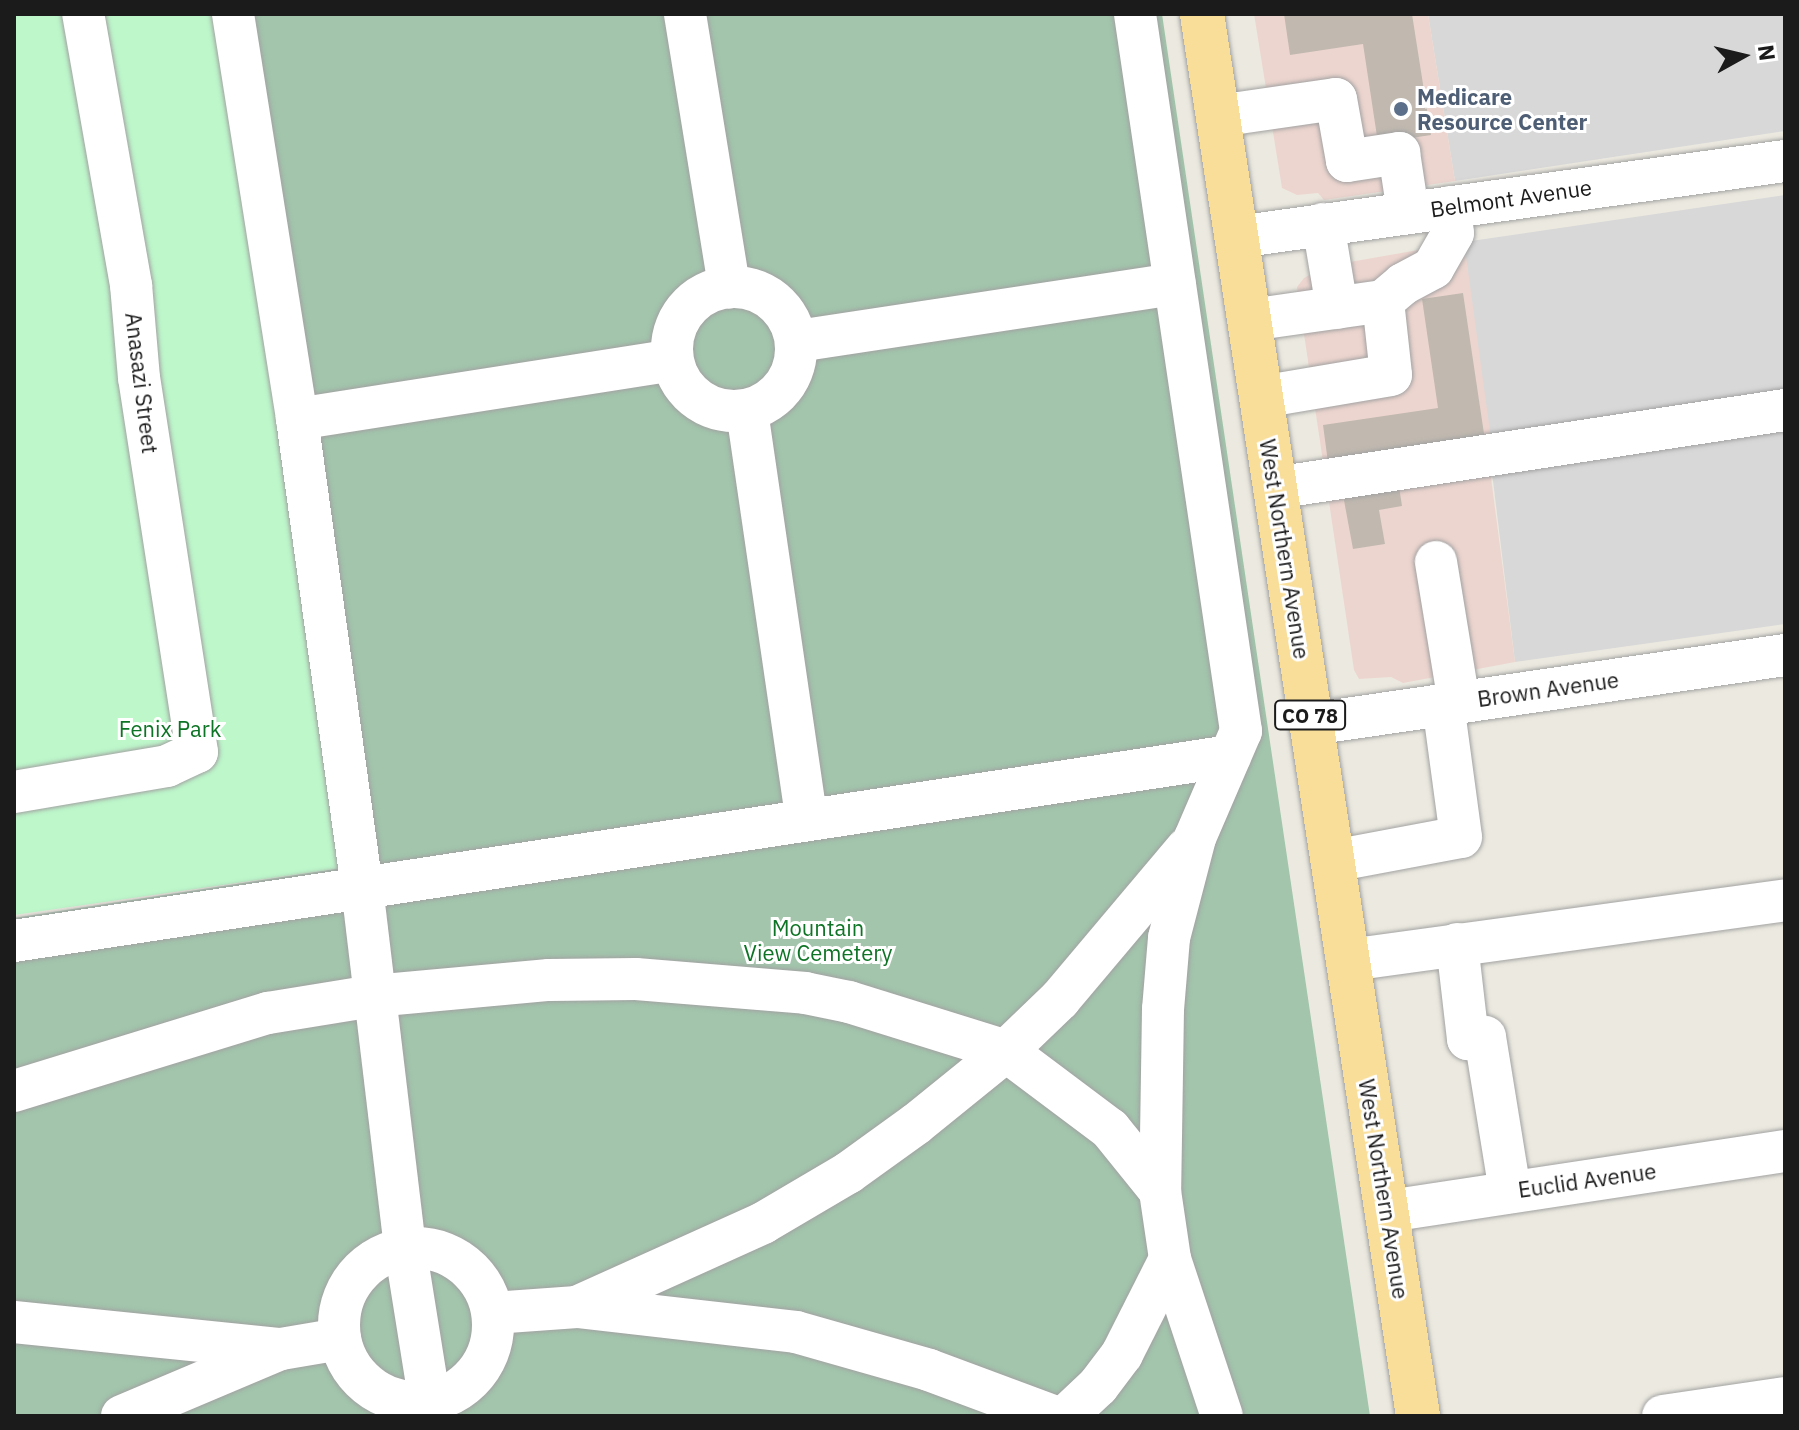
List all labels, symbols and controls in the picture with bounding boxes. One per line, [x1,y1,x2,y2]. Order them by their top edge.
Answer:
north arrow [1703,16,1783,96]
text: N [1752,43,1783,62]
place label: Medicare Resource Center [1417,83,1587,134]
marker: Medicare Resource Center [1392,100,1410,118]
street label: Belmont Avenue [1429,174,1593,222]
street label: Anasazi Street [120,311,164,455]
street label: West Northern Avenue [1255,437,1315,661]
street label: Brown Avenue [1476,666,1620,712]
road number: CO 78 [1274,699,1346,731]
park label: Fenix Park [119,716,221,742]
park label: Mountain View Cemetery [744,914,892,966]
street label: West Northern Avenue [1354,1077,1414,1301]
street label: Euclid Avenue [1516,1157,1658,1203]

